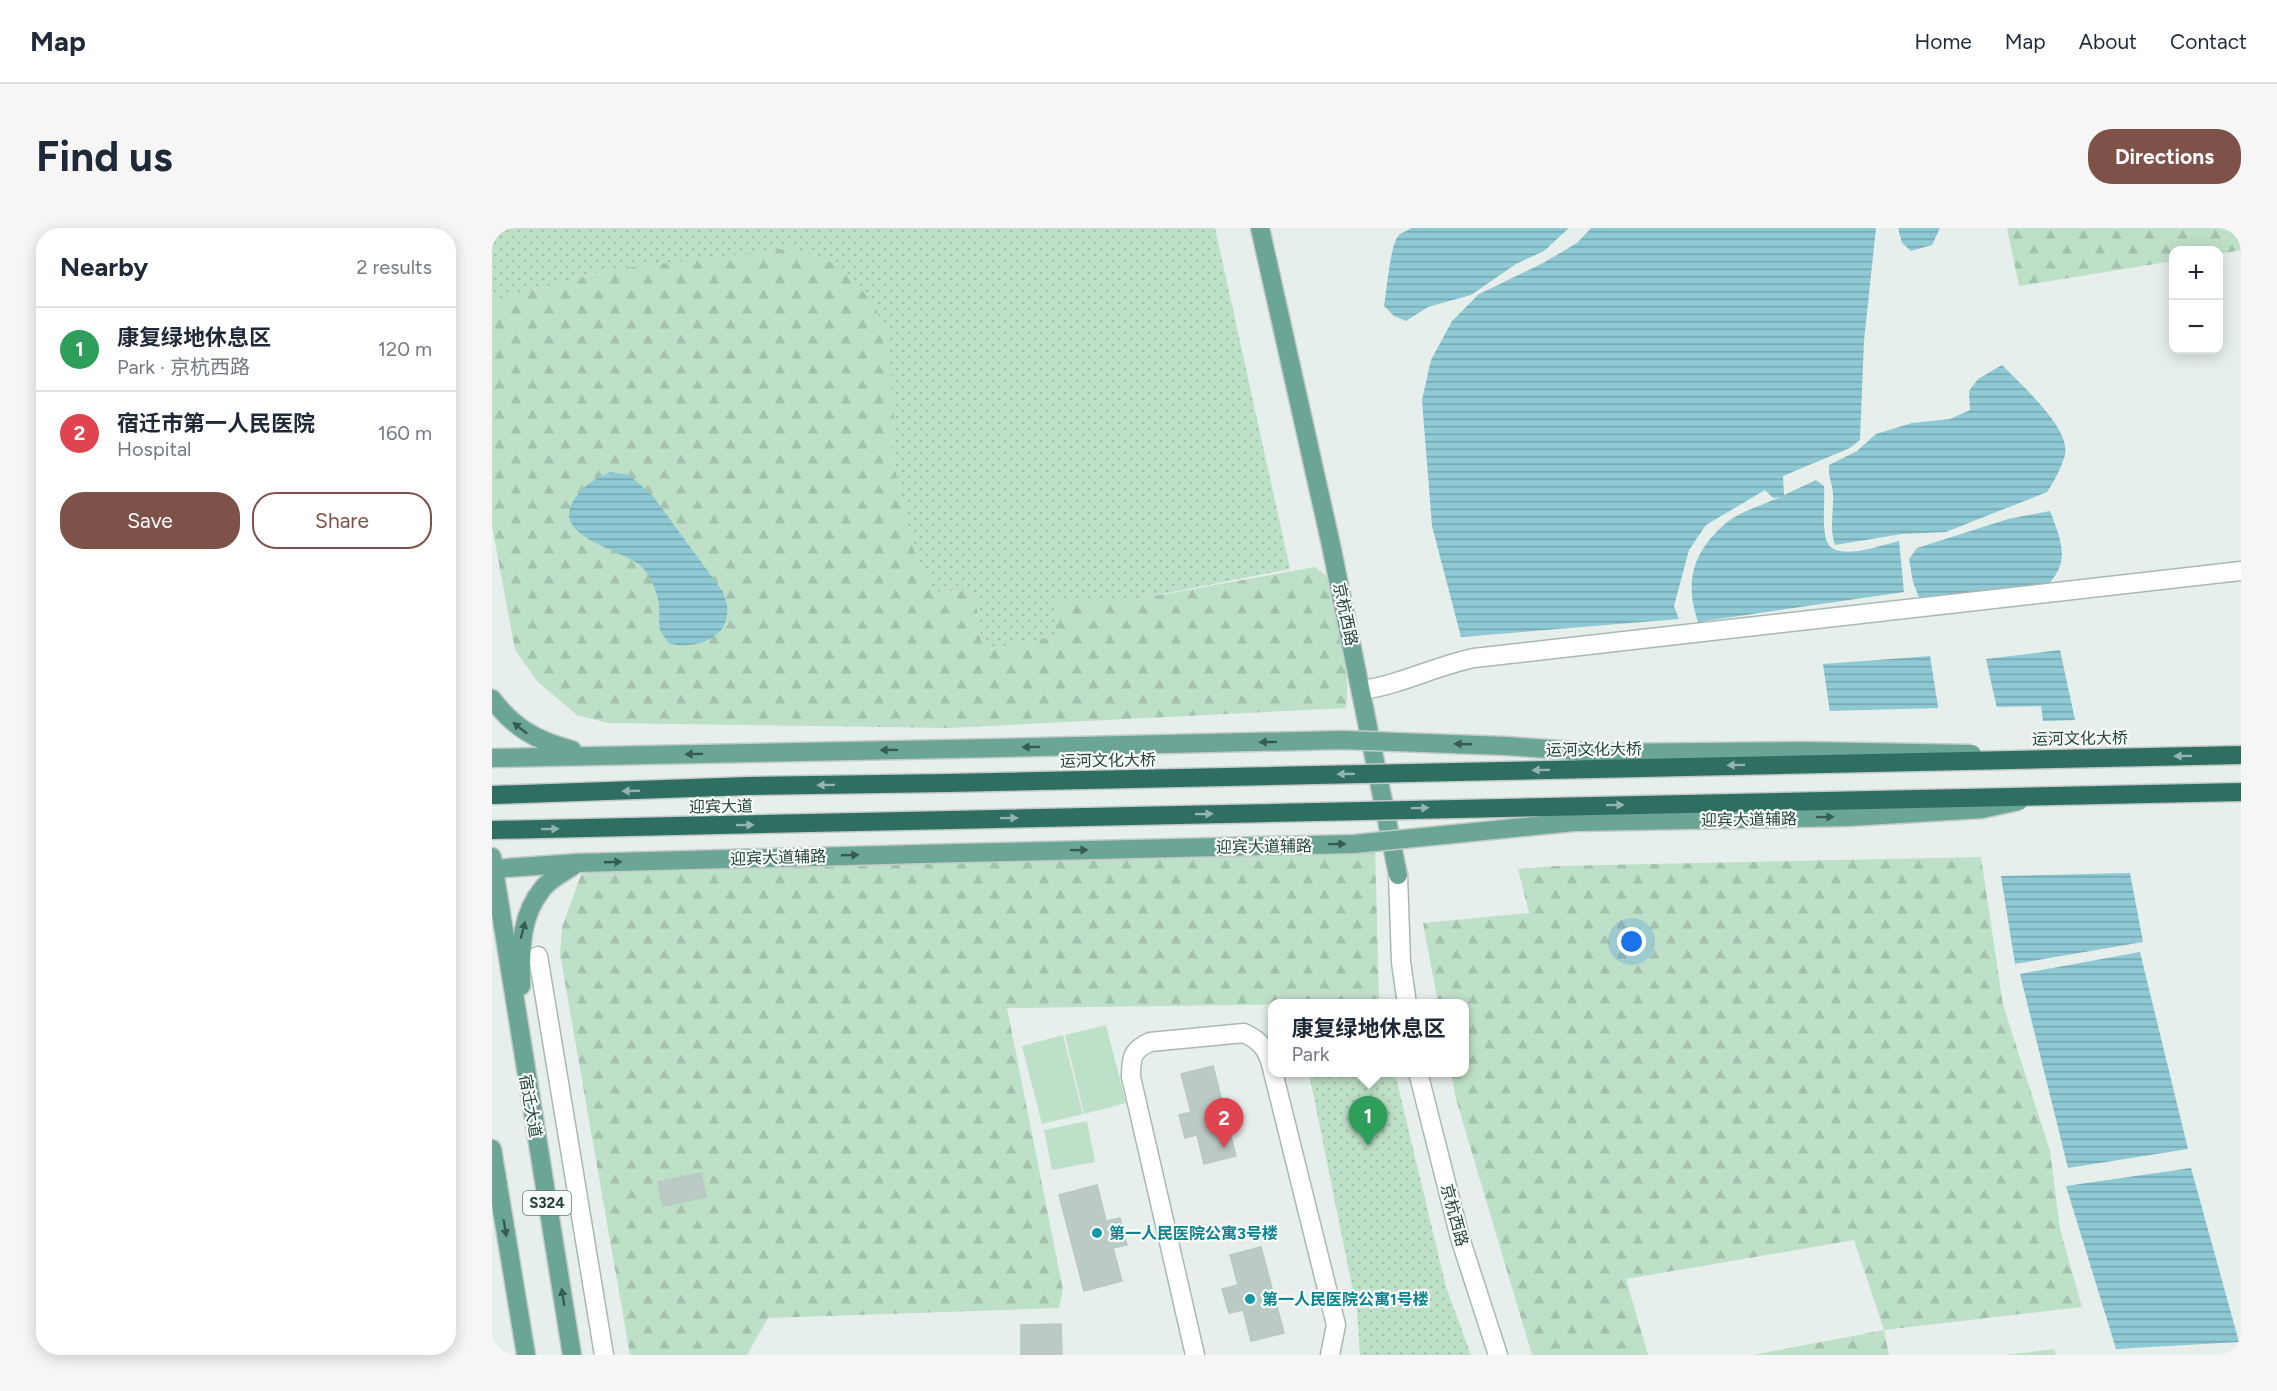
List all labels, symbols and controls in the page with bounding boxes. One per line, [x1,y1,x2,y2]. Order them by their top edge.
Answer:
text: Map [30,24,86,58]
text: Home [1915,29,1972,54]
text: Map [2005,29,2046,54]
text: About [2079,29,2137,54]
text: Contact [2170,29,2247,54]
button: Directions [2088,129,2241,184]
text: Find us [36,131,173,182]
map controls [2169,246,2223,354]
button: + [2169,246,2223,300]
text: Nearby [60,251,148,283]
text: 2 results [356,255,432,279]
button: − [2169,300,2223,354]
text: 康复绿地休息区 [117,324,271,351]
text: 1 [75,337,84,361]
text: 120 m [378,337,432,361]
text: Park · 京杭西路 [117,355,250,379]
text: 宿迁市第一人民医院 [117,410,315,437]
text: 2 [74,421,85,445]
text: 160 m [378,421,432,445]
text: Hospital [117,437,192,461]
button: Save [60,492,240,549]
button: Share [252,492,432,549]
street label: 京杭西路 [1330,581,1361,647]
one-way arrow [513,723,528,735]
street label: 运河文化大桥 [2032,728,2128,749]
one-way arrow [1258,737,1277,747]
street label: 运河文化大桥 [1546,739,1642,760]
one-way arrow [1453,740,1472,749]
one-way arrow [1021,743,1040,752]
one-way arrow [880,746,899,755]
one-way arrow [685,749,704,759]
street label: 运河文化大桥 [1060,750,1156,771]
one-way arrow [2173,751,2192,761]
one-way arrow [1726,760,1745,770]
one-way arrow [1531,765,1550,774]
one-way arrow [1336,769,1355,779]
one-way arrow [817,780,836,790]
one-way arrow [622,786,641,796]
street label: 迎宾大道 [689,796,753,817]
one-way arrow [1606,800,1625,810]
one-way arrow [1411,804,1430,813]
one-way arrow [1195,809,1214,818]
street label: 迎宾大道辅路 [1701,809,1797,830]
one-way arrow [1816,813,1835,822]
one-way arrow [1000,814,1019,823]
one-way arrow [736,820,755,829]
one-way arrow [541,824,560,834]
street label: 迎宾大道辅路 [1216,836,1312,857]
one-way arrow [1328,839,1347,849]
one-way arrow [1070,845,1089,855]
street label: 迎宾大道辅路 [730,846,826,869]
one-way arrow [841,851,860,860]
one-way arrow [604,858,623,867]
one-way arrow [519,921,529,939]
your location [1617,927,1646,956]
popup [1268,999,1469,1077]
text: 康复绿地休息区 [1291,1015,1446,1042]
text: Park [1291,1042,1330,1066]
street label: 宿迁大道 [516,1073,545,1139]
pin: 1 [1348,1096,1388,1146]
pin: 2 [1204,1098,1244,1148]
street label: 京杭西路 [1437,1182,1472,1249]
road number: S324 [523,1191,571,1215]
one-way arrow [500,1218,509,1237]
place label: 第一人民医院公寓3号楼 [1109,1224,1278,1243]
marker: 第一人民医院公寓3号楼 [1090,1226,1104,1240]
one-way arrow [558,1288,567,1307]
place label: 第一人民医院公寓1号楼 [1262,1290,1429,1309]
marker: 第一人民医院公寓1号楼 [1243,1292,1257,1306]

